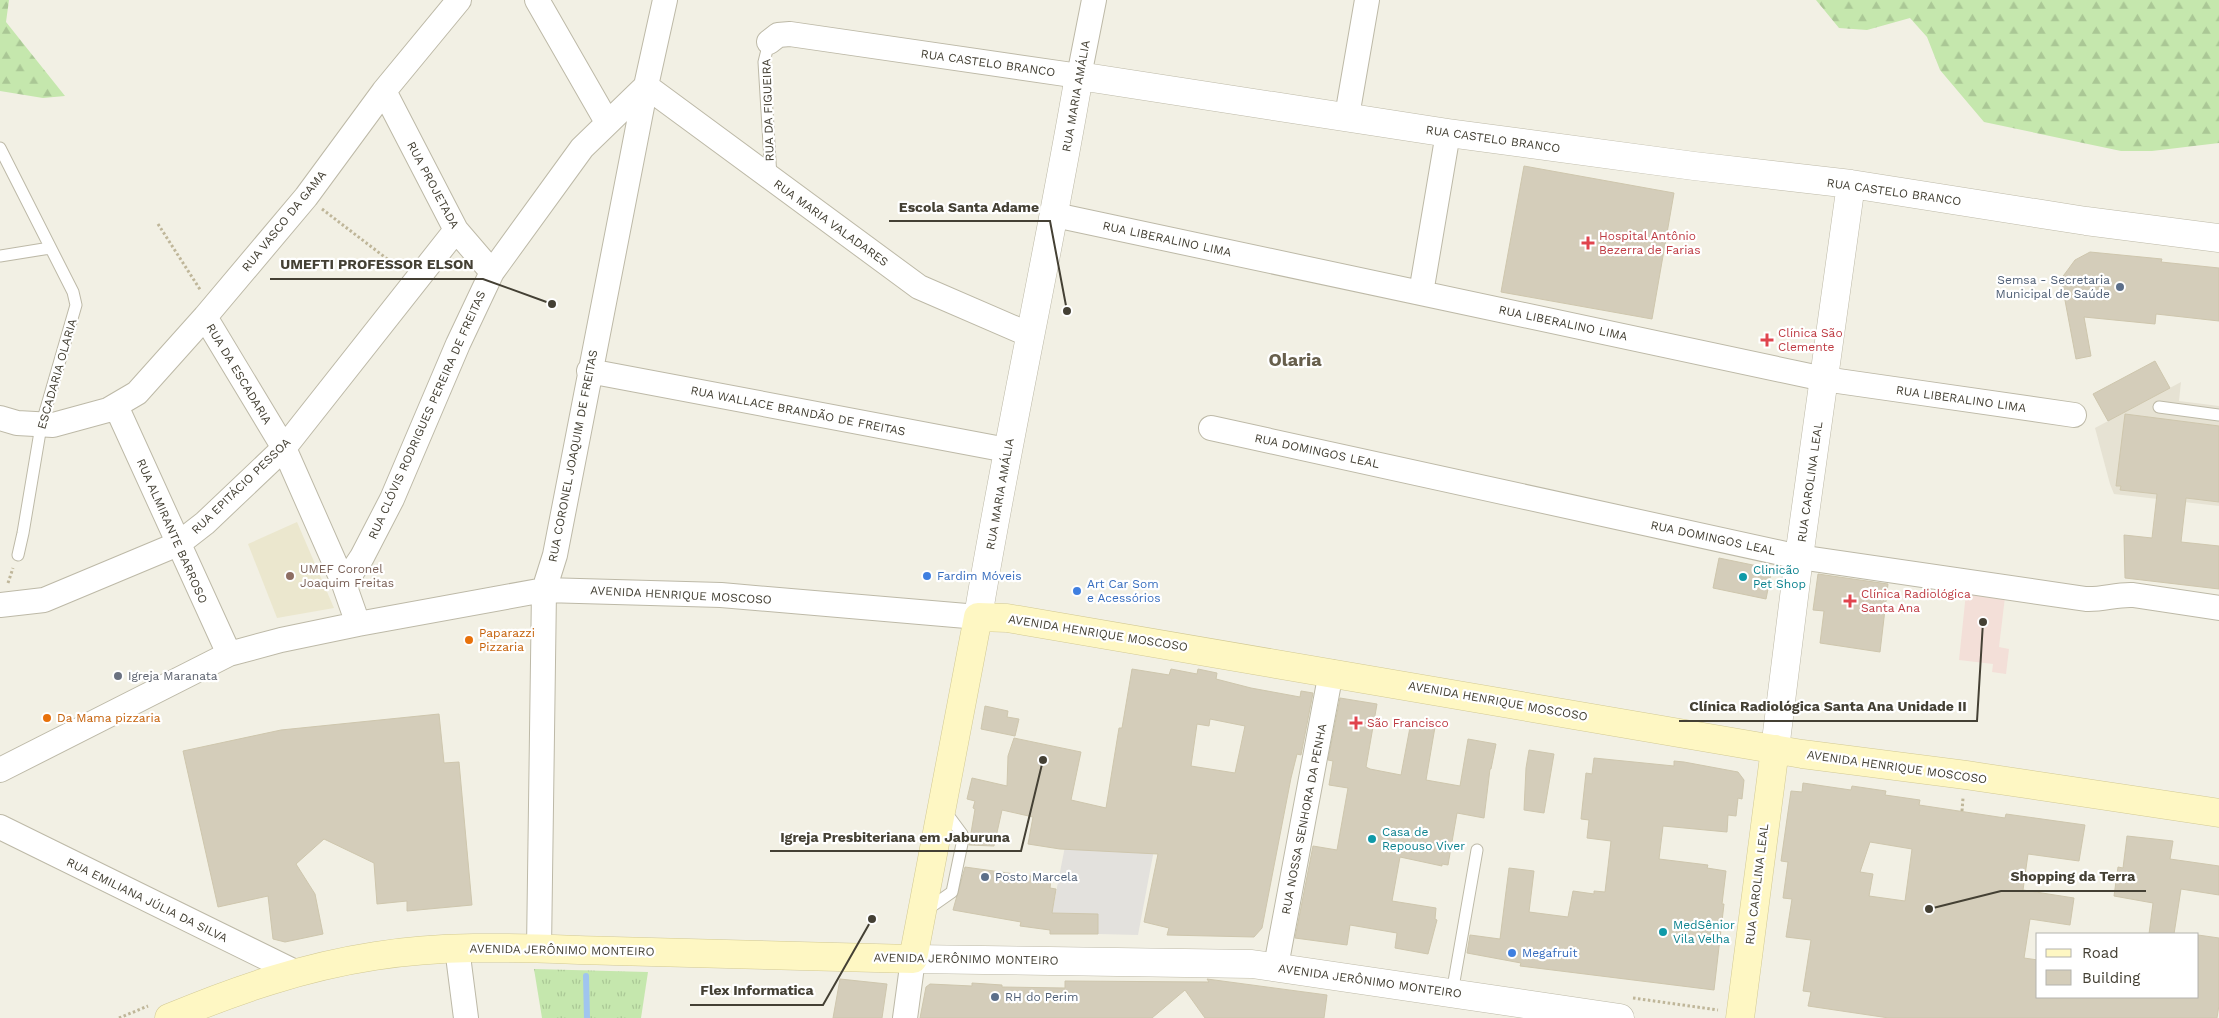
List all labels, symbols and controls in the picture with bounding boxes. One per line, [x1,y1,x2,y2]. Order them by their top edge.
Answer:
street label: RUA MARIA AMÁLIA [1059,39,1093,153]
street label: RUA CASTELO BRANCO [920,47,1056,79]
street label: RUA DA FIGUEIRA [759,58,777,162]
street label: RUA CASTELO BRANCO [1425,123,1561,155]
street label: RUA PROJETADA [404,139,462,231]
street label: RUA VASCO DA GAMA [239,168,329,274]
street label: RUA CASTELO BRANCO [1826,176,1962,208]
street label: RUA MARIA VALADARES [771,177,891,269]
callout: Escola Santa Adame [889,192,1050,221]
text: Escola Santa Adame [899,199,1039,215]
street label: RUA LIBERALINO LIMA [1101,218,1233,260]
place label: Hospital Antônio Bezerra de Farias [1599,229,1700,257]
marker: Hospital Antônio Bezerra de Farias [1581,236,1595,250]
callout: UMEFTI PROFESSOR ELSON [270,250,483,279]
text: UMEFTI PROFESSOR ELSON [280,256,474,272]
place label: Semsa - Secretaria Municipal de Saúde [1995,273,2110,301]
marker: Semsa - Secretaria Municipal de Saúde [2114,281,2126,293]
street label: RUA CLÓVIS RODRIGUES PEREIRA DE FREITAS [366,288,488,542]
street label: RUA LIBERALINO LIMA [1497,302,1629,344]
street label: ESCADARIA OLARIA [35,317,80,431]
street label: RUA DA ESCADARIA [203,321,275,427]
place label: Clínica São Clemente [1778,326,1843,354]
marker: Clínica São Clemente [1760,333,1774,347]
street label: RUA CORONEL JOAQUIM DE FREITAS [546,349,600,563]
district label: Olaria [1268,349,1322,370]
street label: RUA WALLACE BRANDÃO DE FREITAS [689,383,907,439]
street label: RUA LIBERALINO LIMA [1895,383,2027,415]
street label: RUA CAROLINA LEAL [1795,421,1825,543]
street label: RUA DOMINGOS LEAL [1253,431,1381,471]
street label: RUA EPITÁCIO PESSOA [189,435,293,537]
street label: RUA MARIA AMÁLIA [983,437,1017,551]
street label: RUA ALMIRANTE BARROSO [134,456,210,606]
street label: RUA DOMINGOS LEAL [1649,518,1777,558]
place label: UMEF Coronel Joaquim Freitas [300,562,394,590]
place label: Clinicão Pet Shop [1753,563,1806,591]
place label: Fardim Móveis [937,569,1021,583]
marker: UMEF Coronel Joaquim Freitas [284,570,296,582]
marker: Fardim Móveis [921,570,933,582]
marker: Clinicão Pet Shop [1737,571,1749,583]
place label: Art Car Som e Acessórios [1087,577,1160,605]
street label: AVENIDA HENRIQUE MOSCOSO [590,583,772,607]
marker: Art Car Som e Acessórios [1071,585,1083,597]
place label: Clínica Radiológica Santa Ana [1861,587,1971,615]
marker: Clínica Radiológica Santa Ana [1843,594,1857,608]
street label: AVENIDA HENRIQUE MOSCOSO [1007,612,1189,654]
place label: Paparazzi Pizzaria [479,626,535,654]
marker: Paparazzi Pizzaria [463,634,475,646]
place label: Igreja Maranata [128,669,218,683]
marker: Igreja Maranata [112,670,124,682]
street label: AVENIDA HENRIQUE MOSCOSO [1407,678,1589,724]
callout: Clínica Radiológica Santa Ana Unidade II [1679,692,1977,721]
text: Clínica Radiológica Santa Ana Unidade II [1689,698,1967,714]
place label: Da Mama pizzaria [57,711,161,725]
marker: Da Mama pizzaria [41,712,53,724]
marker: São Francisco [1349,716,1363,730]
place label: São Francisco [1367,716,1449,730]
street label: RUA NOSSA SENHORA DA PENHA [1279,722,1329,916]
street label: AVENIDA HENRIQUE MOSCOSO [1806,747,1988,787]
callout: Igreja Presbiteriana em Jaburuna [770,822,1021,851]
street label: RUA CAROLINA LEAL [1743,823,1771,945]
place label: Casa de Repouso Viver [1382,825,1465,853]
text: Igreja Presbiteriana em Jaburuna [780,829,1011,845]
marker: Casa de Repouso Viver [1366,833,1378,845]
street label: RUA EMILIANA JÚLIA DA SILVA [64,855,230,945]
callout: Shopping da Terra [2001,862,2146,891]
text: Shopping da Terra [2011,868,2136,884]
place label: Posto Marcela [995,870,1078,884]
marker: Posto Marcela [979,871,991,883]
place label: MedSênior Vila Velha [1673,918,1735,946]
marker: MedSênior Vila Velha [1657,926,1669,938]
legend [2036,933,2199,998]
street label: AVENIDA JERÔNIMO MONTEIRO [469,941,655,959]
text: Road [2082,944,2119,962]
place label: Megafruit [1522,946,1577,960]
marker: Megafruit [1506,947,1518,959]
street label: AVENIDA JERÔNIMO MONTEIRO [873,950,1059,968]
street label: AVENIDA JERÔNIMO MONTEIRO [1277,961,1463,1001]
text: Building [2082,969,2140,987]
callout: Flex Informatica [690,976,823,1005]
text: Flex Informatica [700,982,815,998]
place label: RH do Perim [1005,990,1078,1004]
marker: RH do Perim [989,991,1001,1003]

